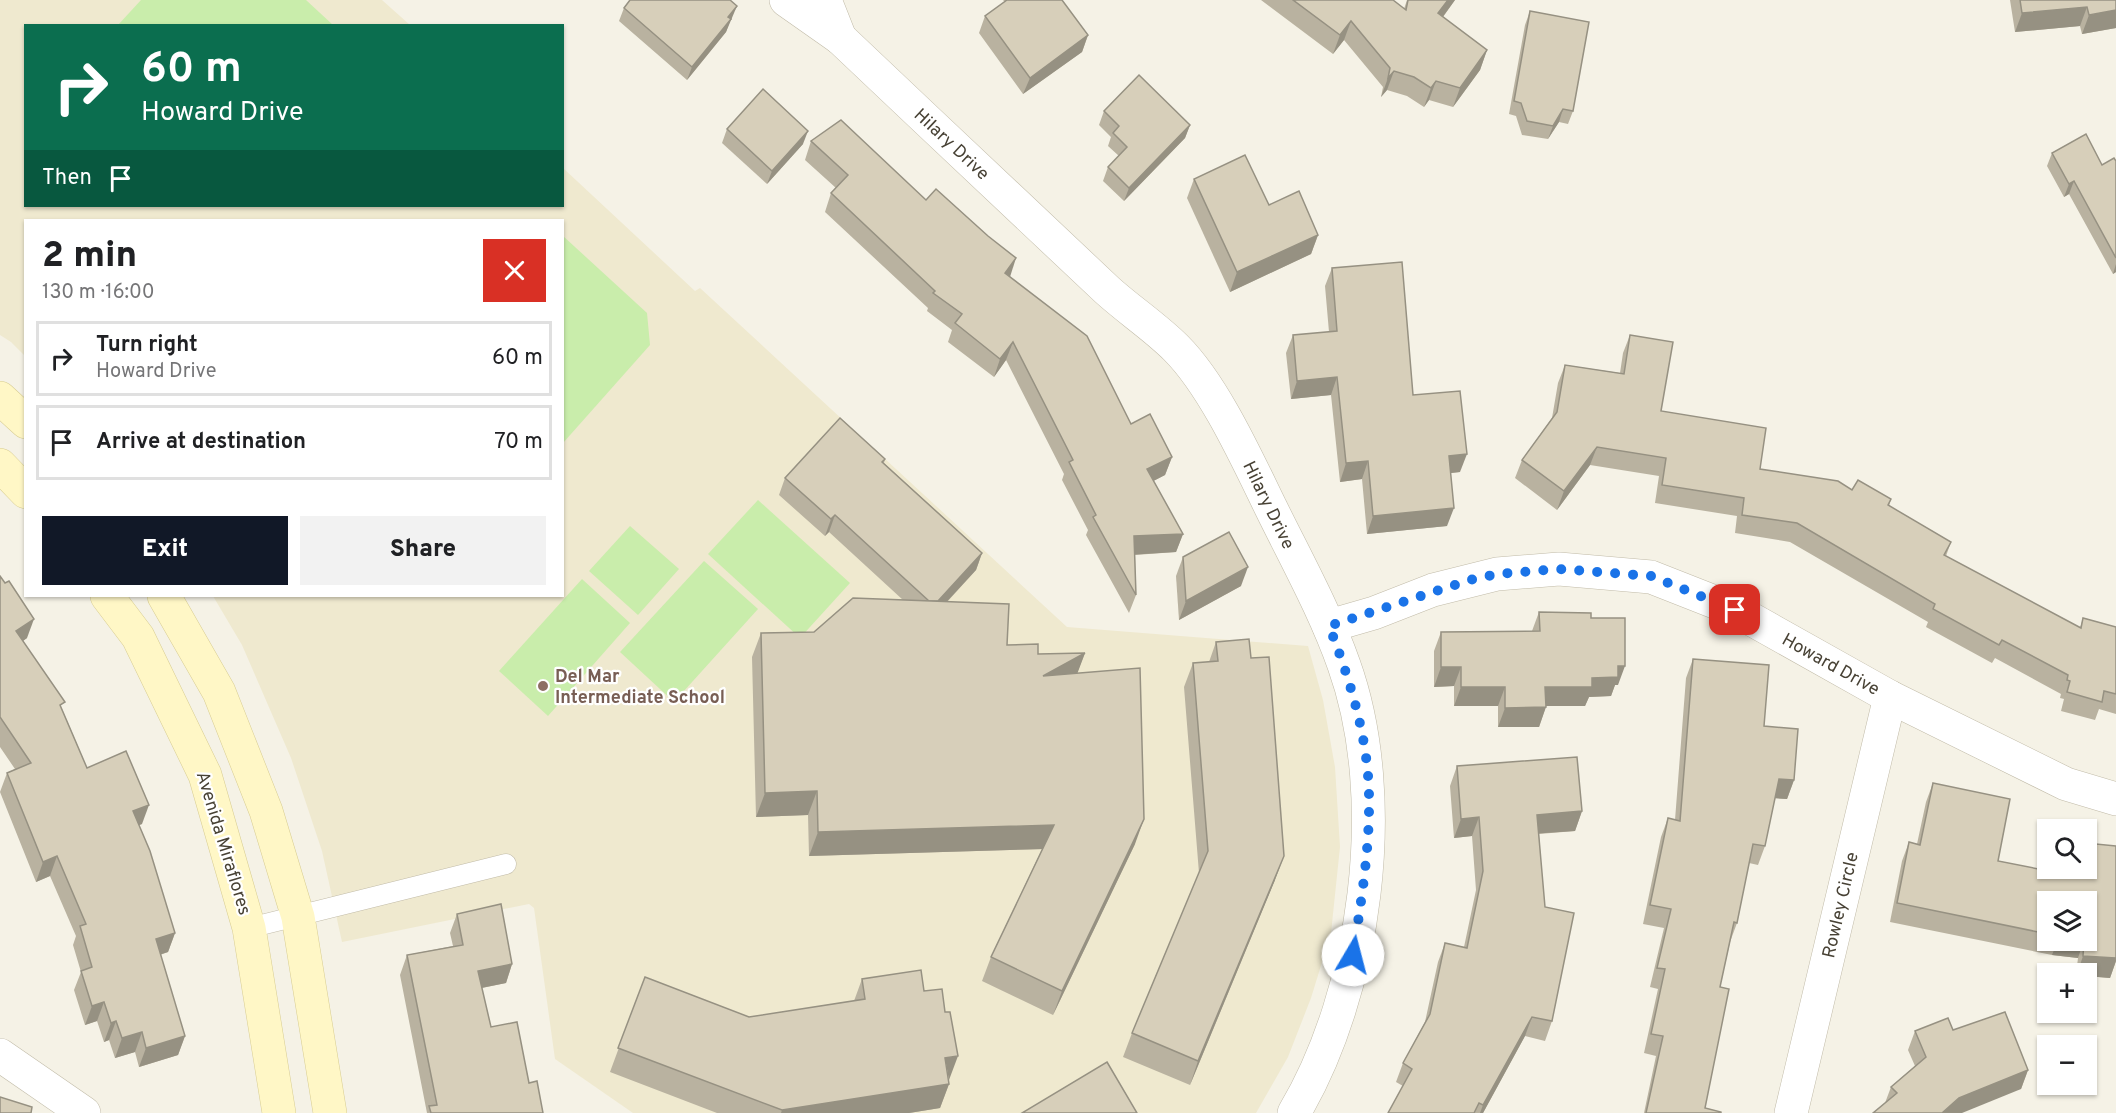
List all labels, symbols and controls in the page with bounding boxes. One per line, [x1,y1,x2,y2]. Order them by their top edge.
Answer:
text: 60 m [141,44,242,97]
icon: right [42,48,120,126]
text: Howard Drive [141,96,304,130]
street label: Hilary Drive [908,104,994,186]
icon: arrive [104,162,137,195]
text: Then [42,165,92,192]
text: 2 min [42,234,137,280]
button: close [483,239,546,302]
text: 130 m · 16:00 [42,280,155,306]
text: Turn right [96,332,198,359]
icon: right [45,342,78,375]
text: 60 m [492,345,543,372]
text: Howard Drive [96,359,216,385]
icon: arrive [45,426,78,459]
text: Arrive at destination [96,429,306,456]
text: 70 m [494,429,543,456]
street label: Hilary Drive [1236,458,1299,553]
button: Exit [42,516,288,585]
button: Share [300,516,546,585]
pin [1709,584,1760,635]
icon: arrive [1718,593,1751,626]
street label: Howard Drive [1777,629,1883,702]
place label: Del Mar Intermediate School [555,666,725,710]
marker: Del Mar Intermediate School [536,679,550,693]
street label: Avenida Miraflores [190,769,255,918]
map controls [2037,819,2097,1095]
button: search [2037,819,2097,879]
street label: Rowley Circle [1818,850,1865,961]
button: layers [2037,891,2097,951]
position arrow [1321,923,1385,987]
button: + [2037,963,2097,1023]
button: − [2037,1035,2097,1095]

